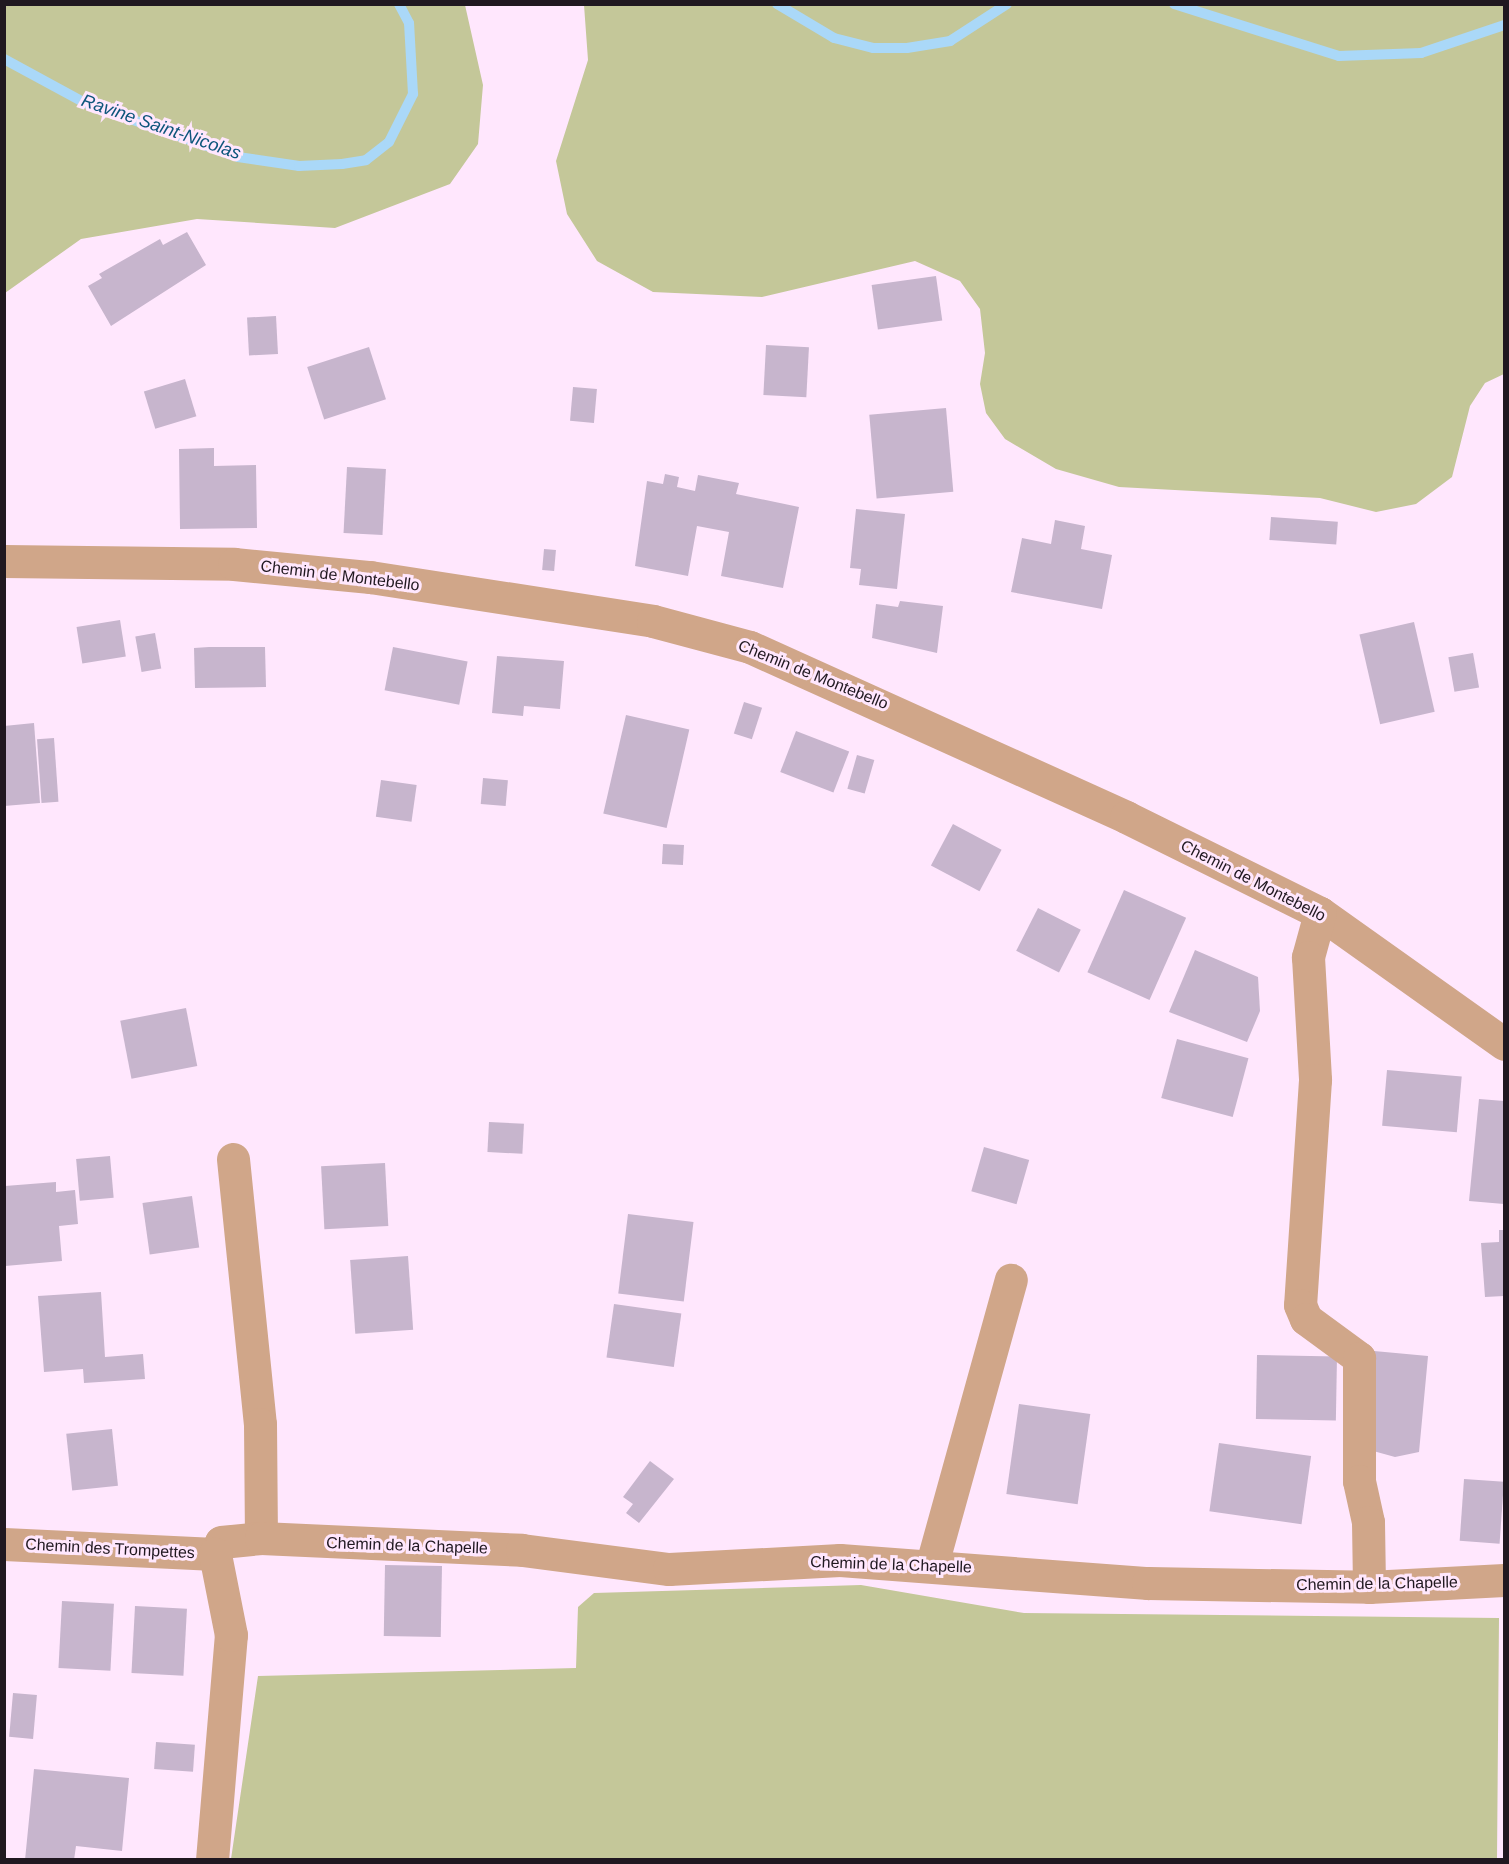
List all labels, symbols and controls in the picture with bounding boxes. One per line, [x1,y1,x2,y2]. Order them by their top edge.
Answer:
water label: Ravine Saint-Nicolas [78,90,244,164]
street label: Chemin de Montebello [259,557,421,595]
street label: Chemin de Montebello [735,636,891,714]
street label: Chemin de Montebello [1177,836,1329,926]
street label: Chemin de la Chapelle [326,1534,488,1558]
street label: Chemin des Trompettes [25,1535,195,1563]
street label: Chemin de la Chapelle [810,1553,972,1577]
street label: Chemin de la Chapelle [1296,1573,1458,1595]

